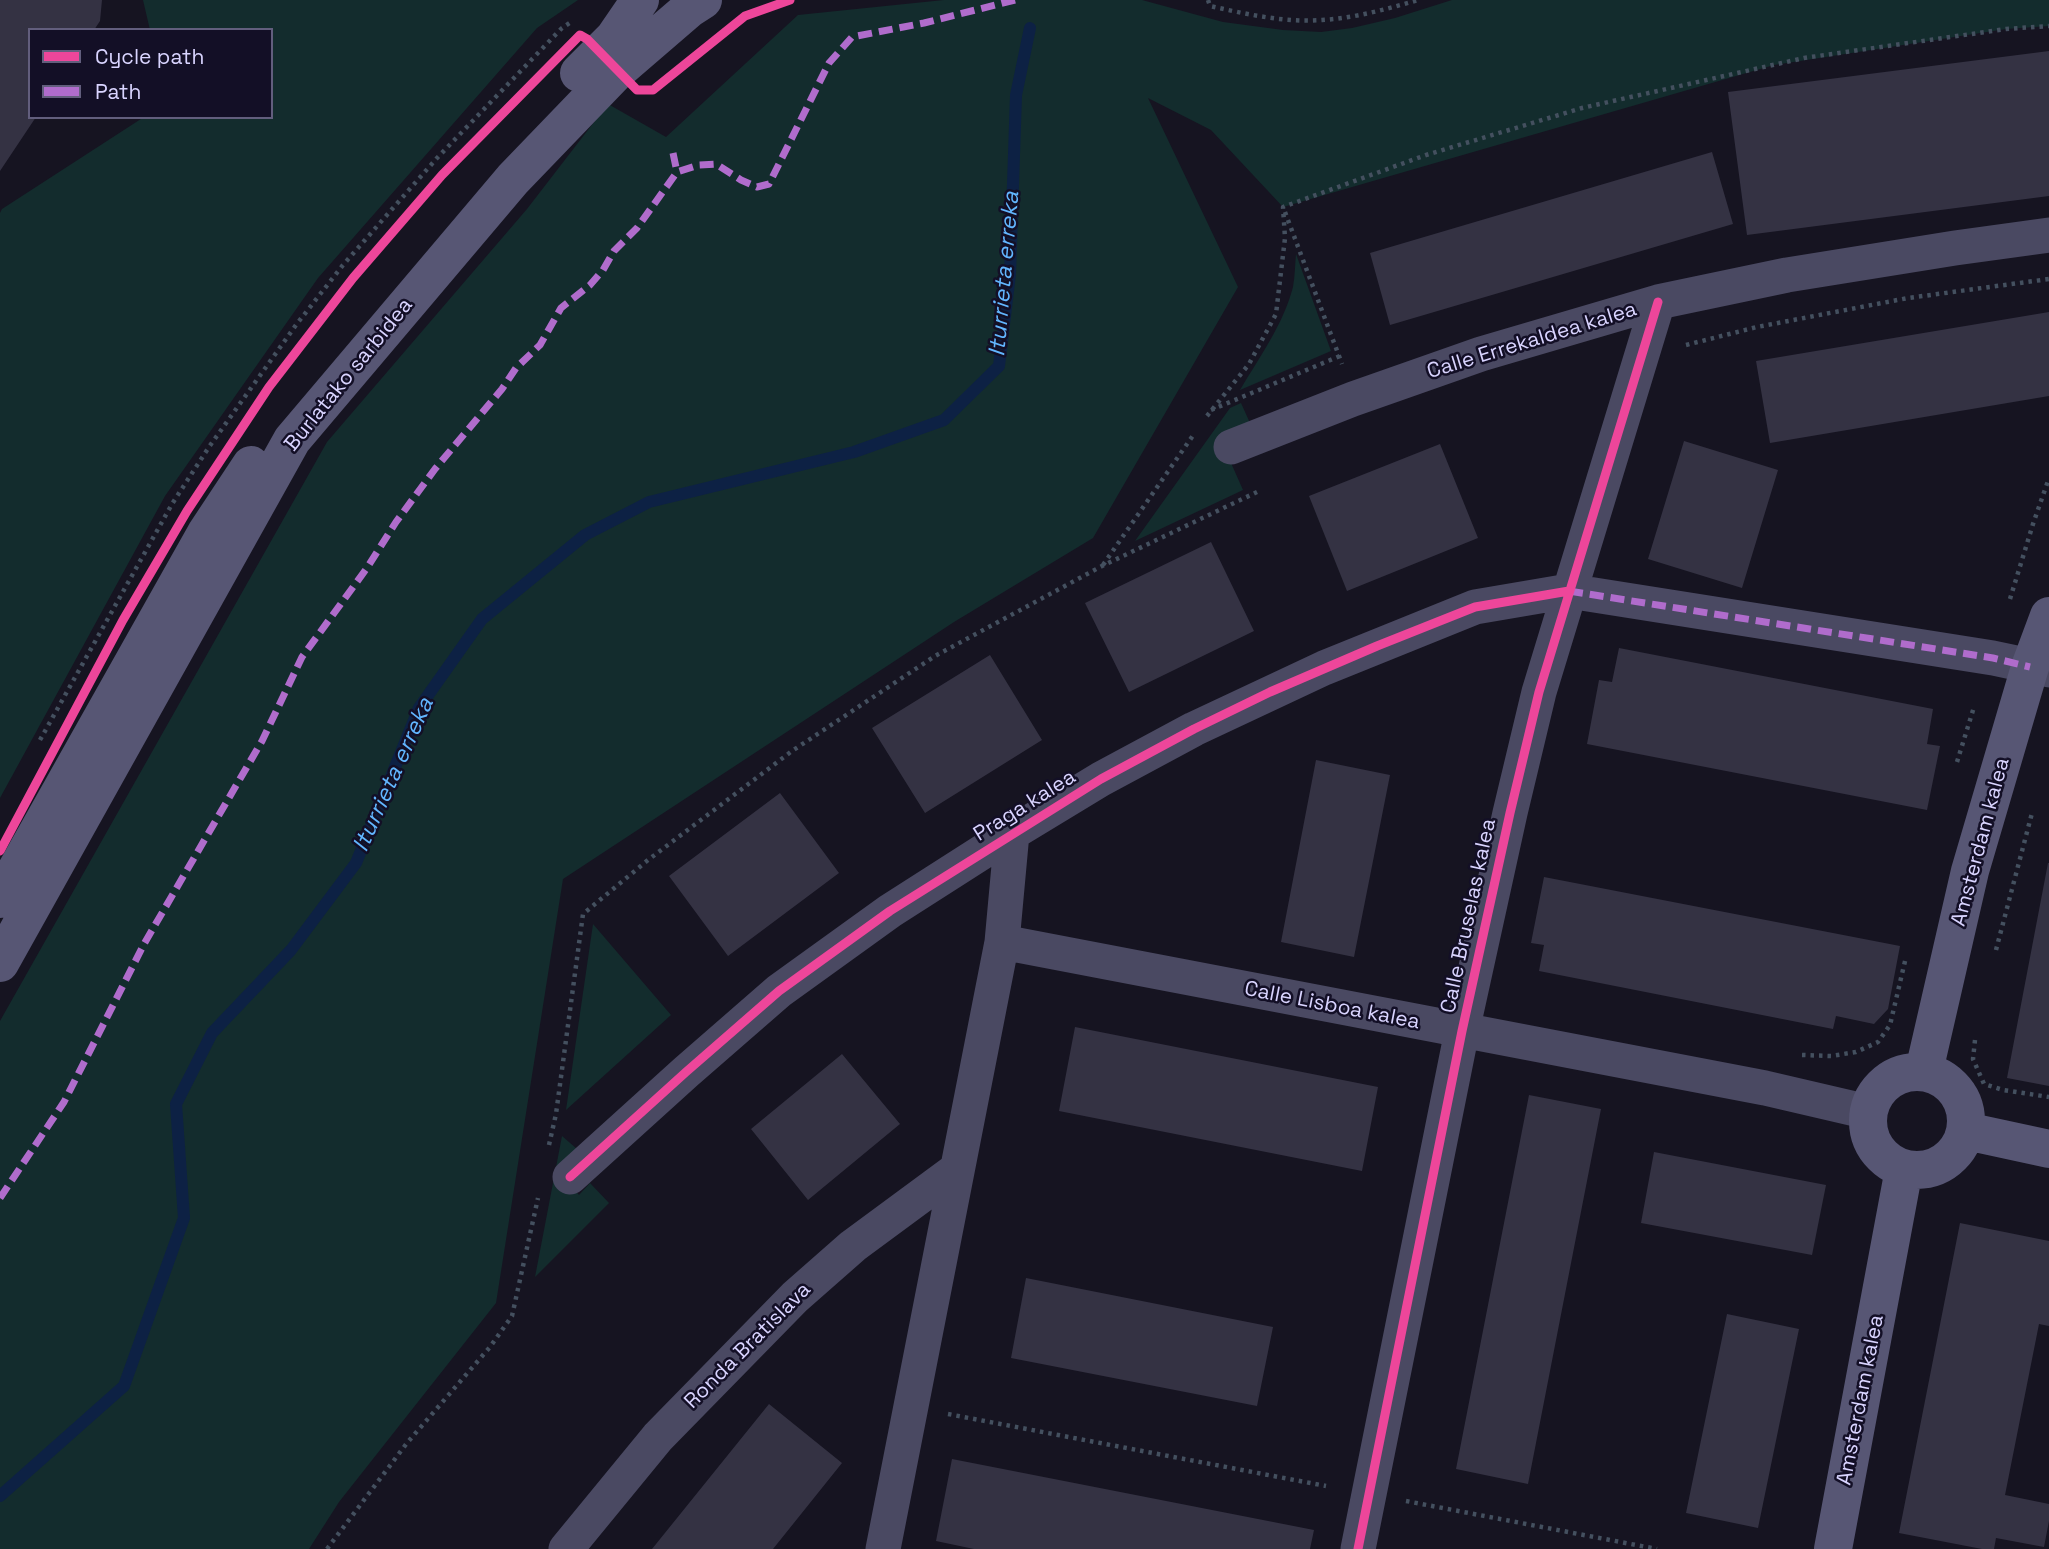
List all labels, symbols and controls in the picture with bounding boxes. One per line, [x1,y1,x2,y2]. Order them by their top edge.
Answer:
legend [28,28,273,119]
text: Cycle path [95,43,204,70]
text: Path [95,78,141,105]
water label: Iturrieta erreka [984,190,1026,358]
street label: Burlatako sarbidea [280,293,418,457]
street label: Calle Errekaldea kalea [1424,297,1640,385]
water label: Iturrieta erreka [348,694,440,856]
street label: Amsterdam kalea [1946,755,2016,929]
street label: Praga kalea [969,765,1081,847]
street label: Calle Bruselas kalea [1436,816,1502,1016]
street label: Calle Lisboa kalea [1242,977,1422,1035]
street label: Ronda Bratislava [679,1277,817,1415]
street label: Amsterdam kalea [1832,1313,1890,1487]

